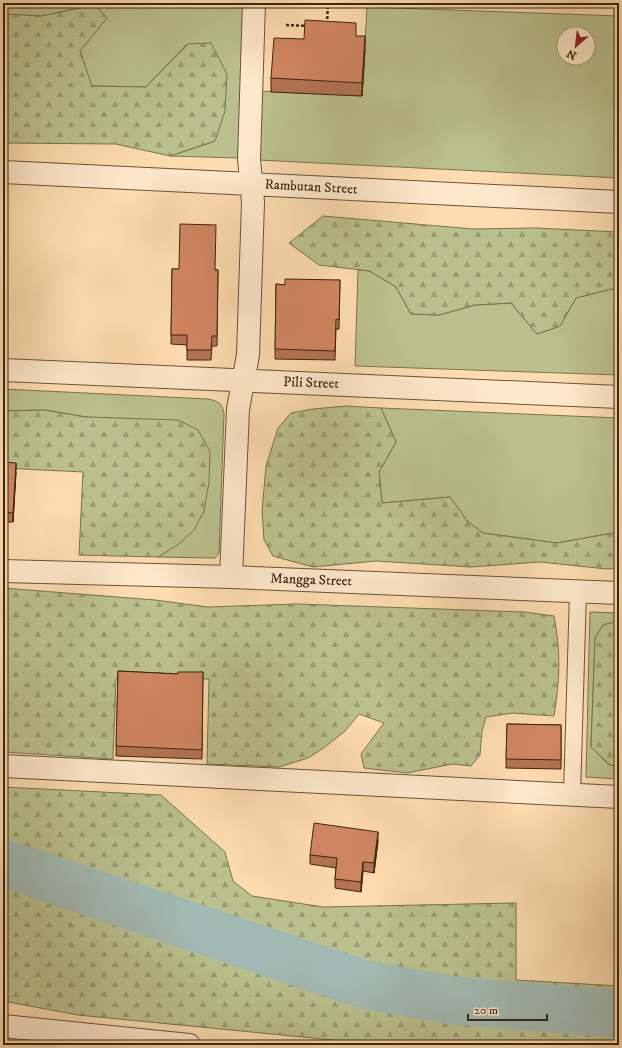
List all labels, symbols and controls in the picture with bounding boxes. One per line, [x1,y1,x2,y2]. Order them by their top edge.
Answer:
north arrow [556,26,596,66]
text: N [565,46,579,62]
street label: Rambutan Street [264,176,358,198]
street label: Pili Street [283,373,340,393]
street label: Mangga Street [270,570,353,590]
scale bar [468,996,547,1022]
text: 20 m [474,1003,498,1018]

